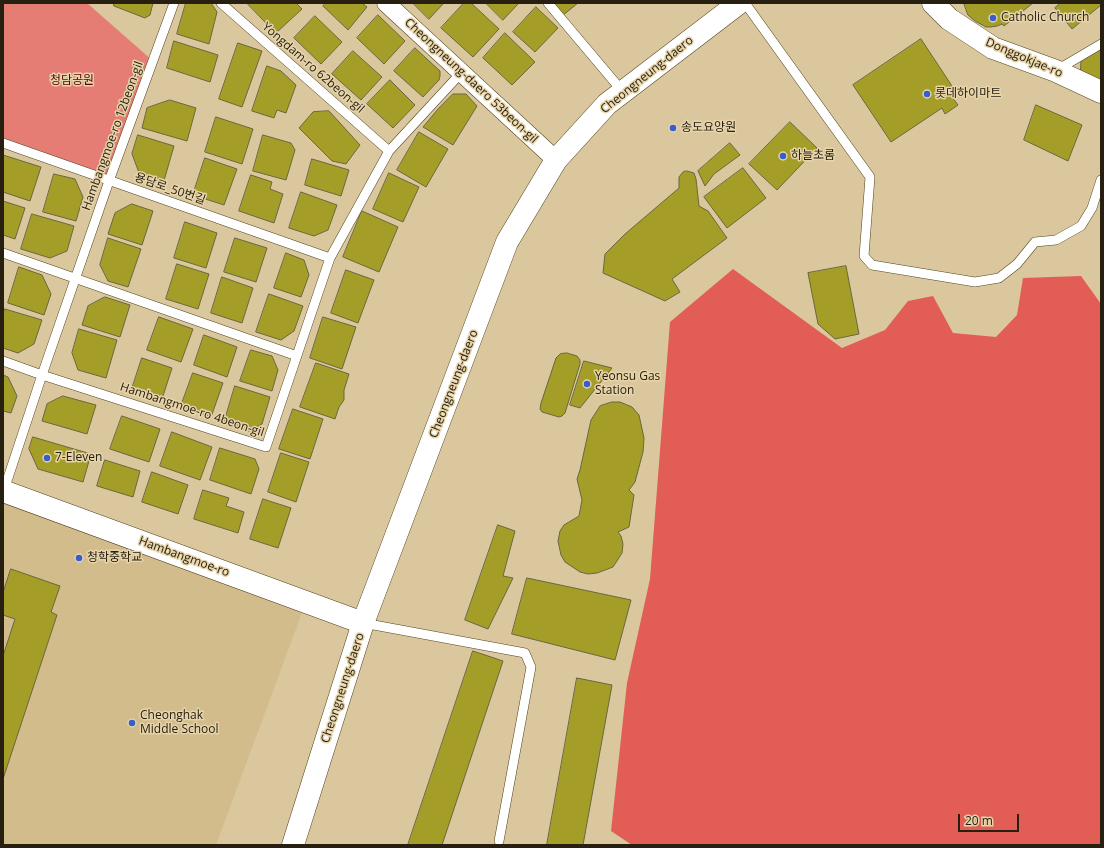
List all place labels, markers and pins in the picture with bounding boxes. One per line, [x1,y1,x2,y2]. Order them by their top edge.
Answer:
place label: Catholic Church [1001,11,1089,25]
marker: Catholic Church [988,13,998,23]
place label: 롯데하이마트 [935,87,1001,101]
marker: 롯데하이마트 [922,89,932,99]
place label: 송도요양원 [681,121,736,135]
marker: 송도요양원 [668,123,678,133]
place label: 하늘초롬 [791,149,835,163]
marker: 하늘초롬 [778,151,788,161]
place label: Yeonsu Gas Station [595,370,660,398]
marker: Yeonsu Gas Station [582,379,592,389]
place label: 7-Eleven [55,451,102,465]
marker: 7-Eleven [42,453,52,463]
place label: 청학중학교 [87,551,142,565]
marker: 청학중학교 [74,553,84,563]
place label: Cheonghak Middle School [140,709,219,737]
marker: Cheonghak Middle School [127,718,137,728]

